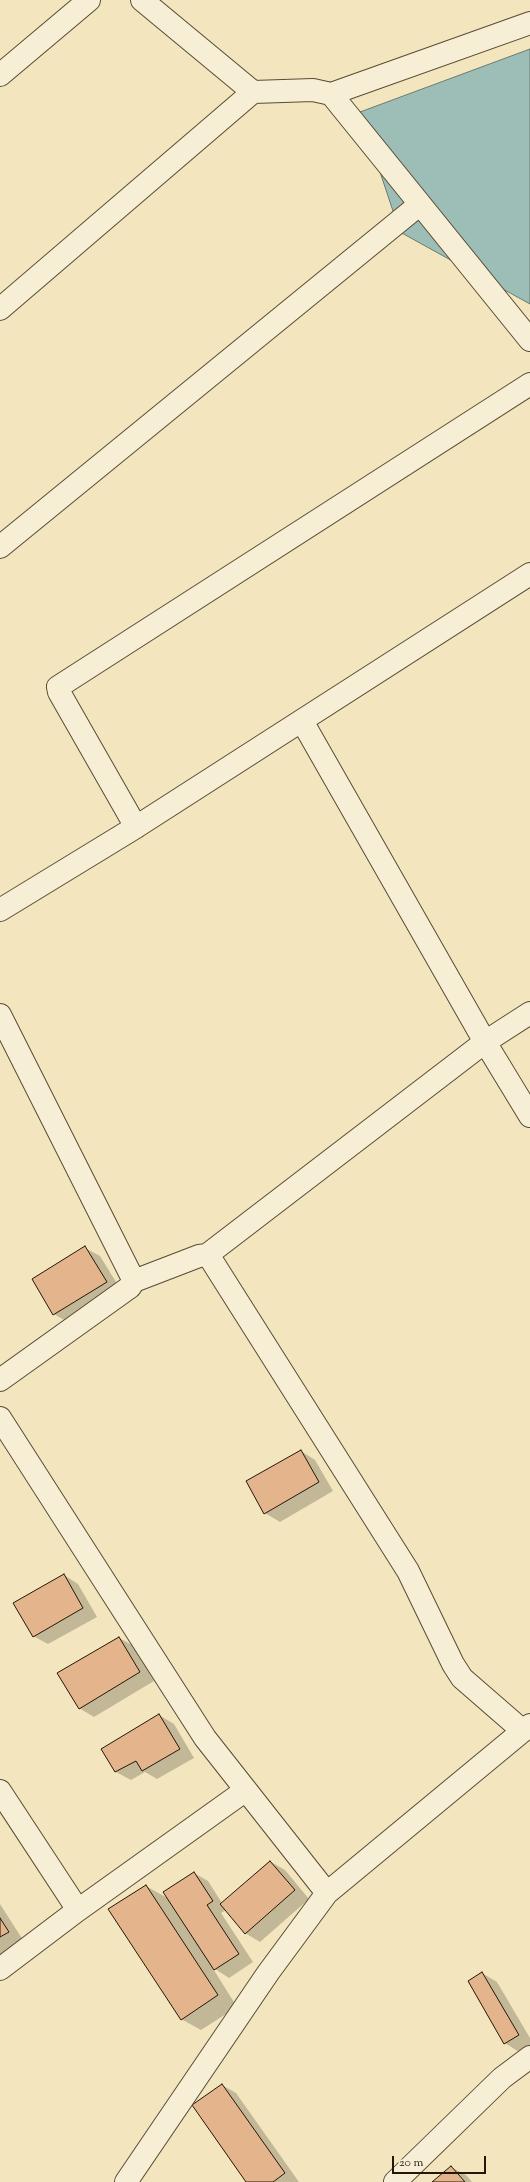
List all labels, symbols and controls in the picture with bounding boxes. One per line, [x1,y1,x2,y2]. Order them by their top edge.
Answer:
scale bar [394,2148,488,2174]
text: 20 m [399,2154,423,2172]

